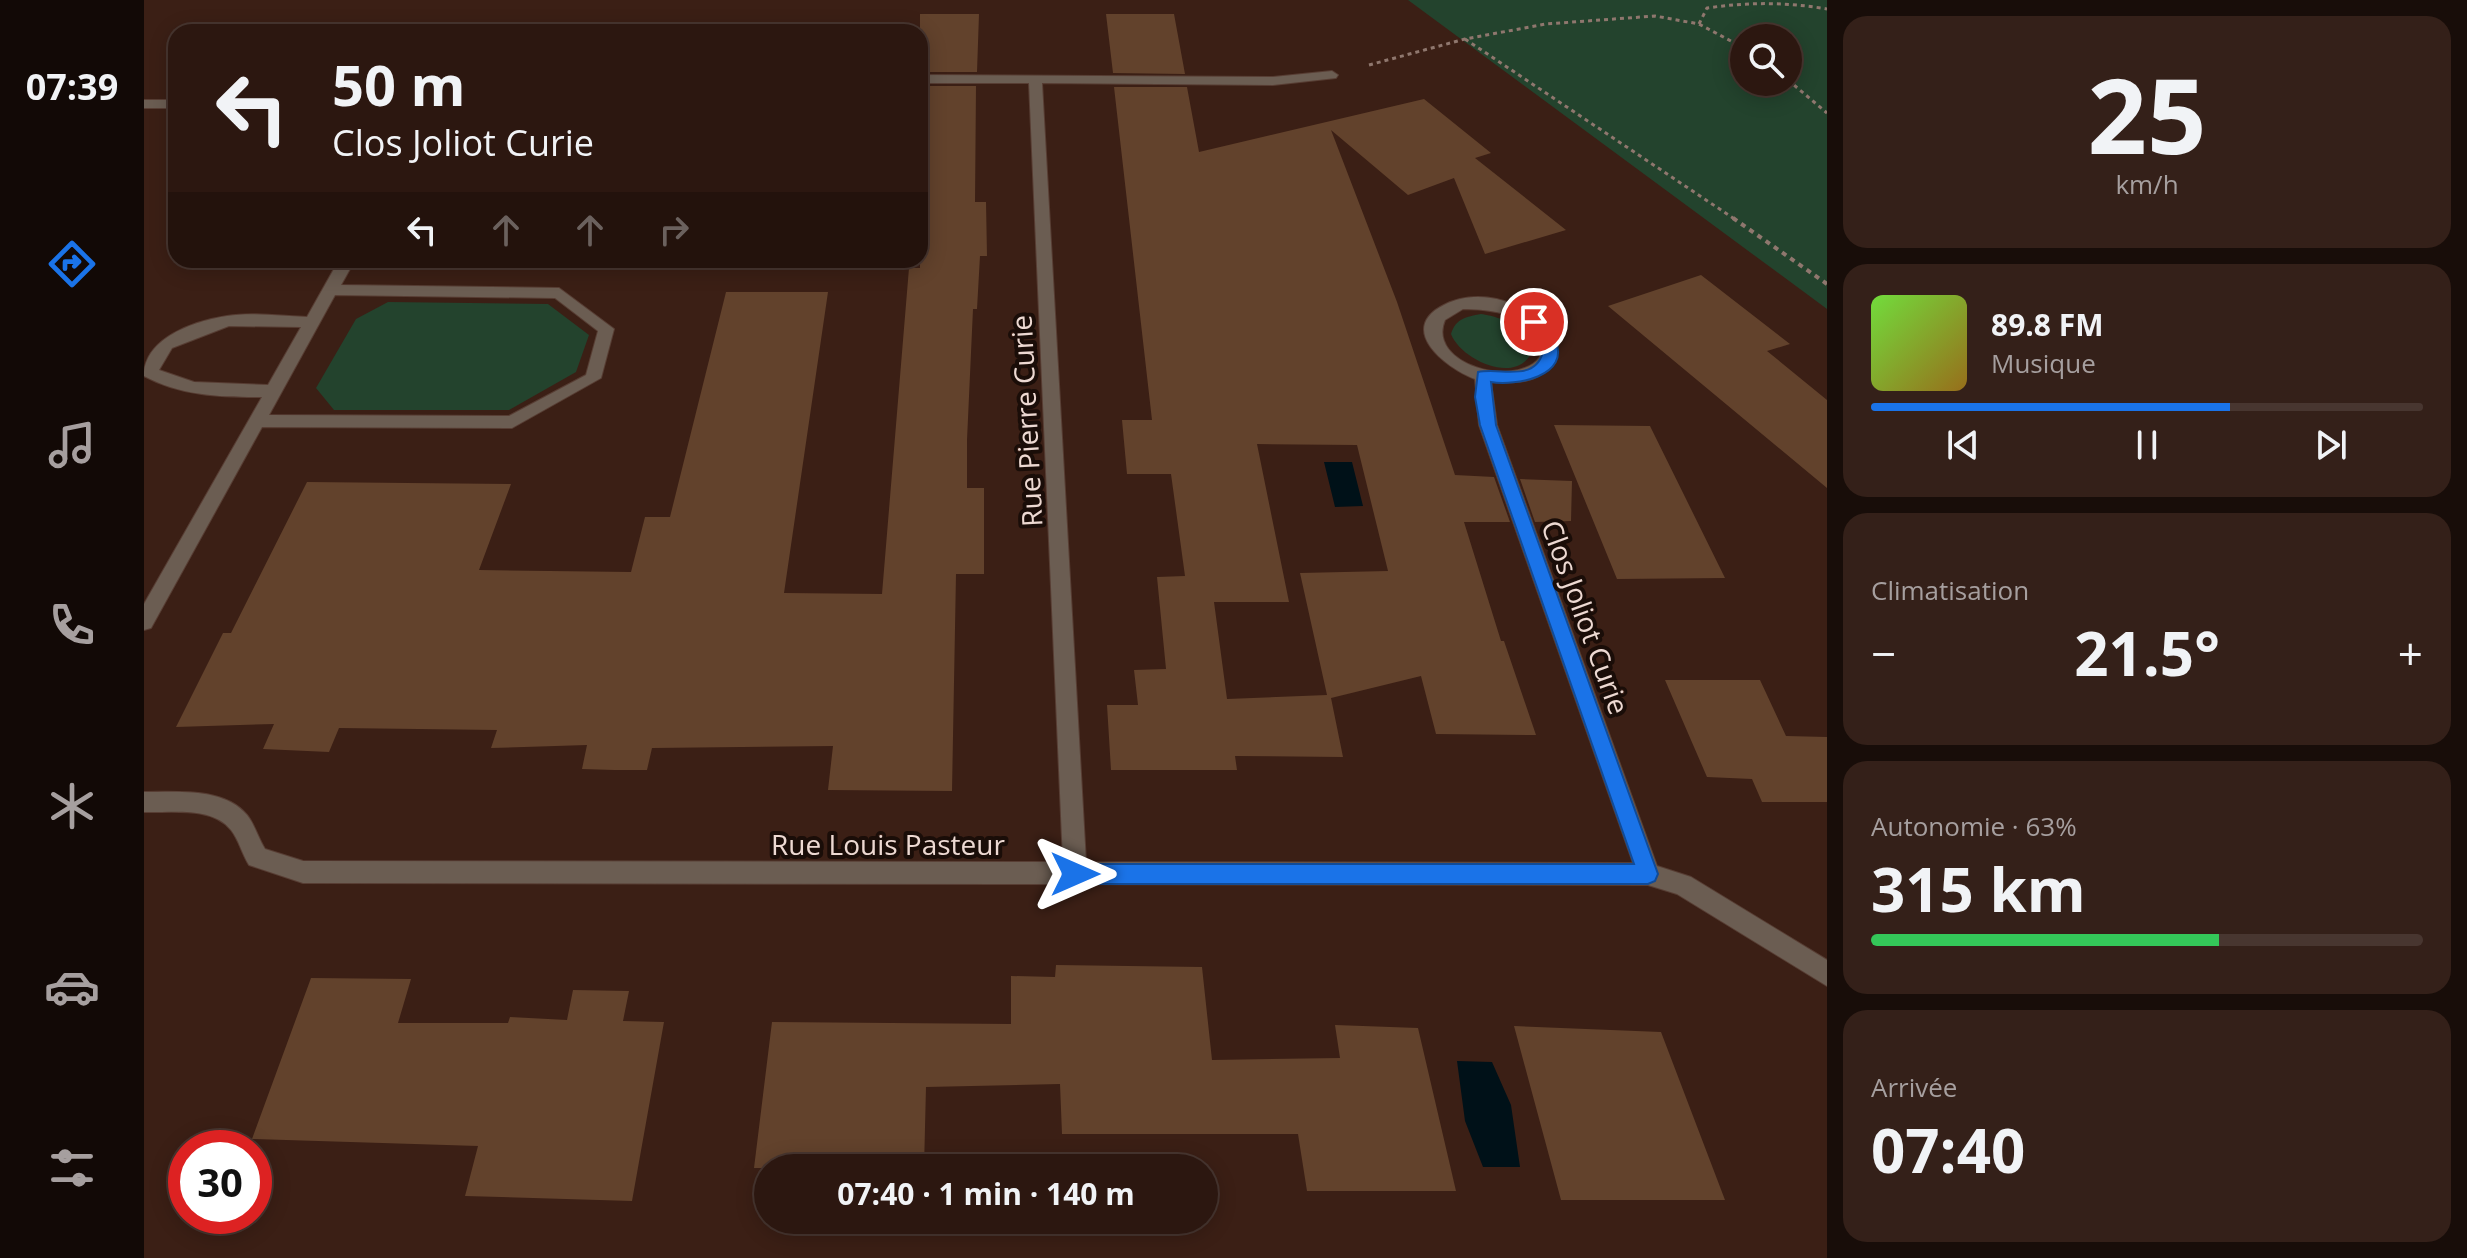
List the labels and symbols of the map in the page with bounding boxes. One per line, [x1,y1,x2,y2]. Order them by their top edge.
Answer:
pin [1500,288,1568,356]
street label: Rue Pierre Curie [1001,314,1051,528]
street label: Clos Joliot Curie [1533,515,1639,719]
street label: Rue Louis Pasteur [771,825,1005,863]
position arrow [1033,832,1117,916]
speed limit sign: 30 [168,1130,272,1234]

